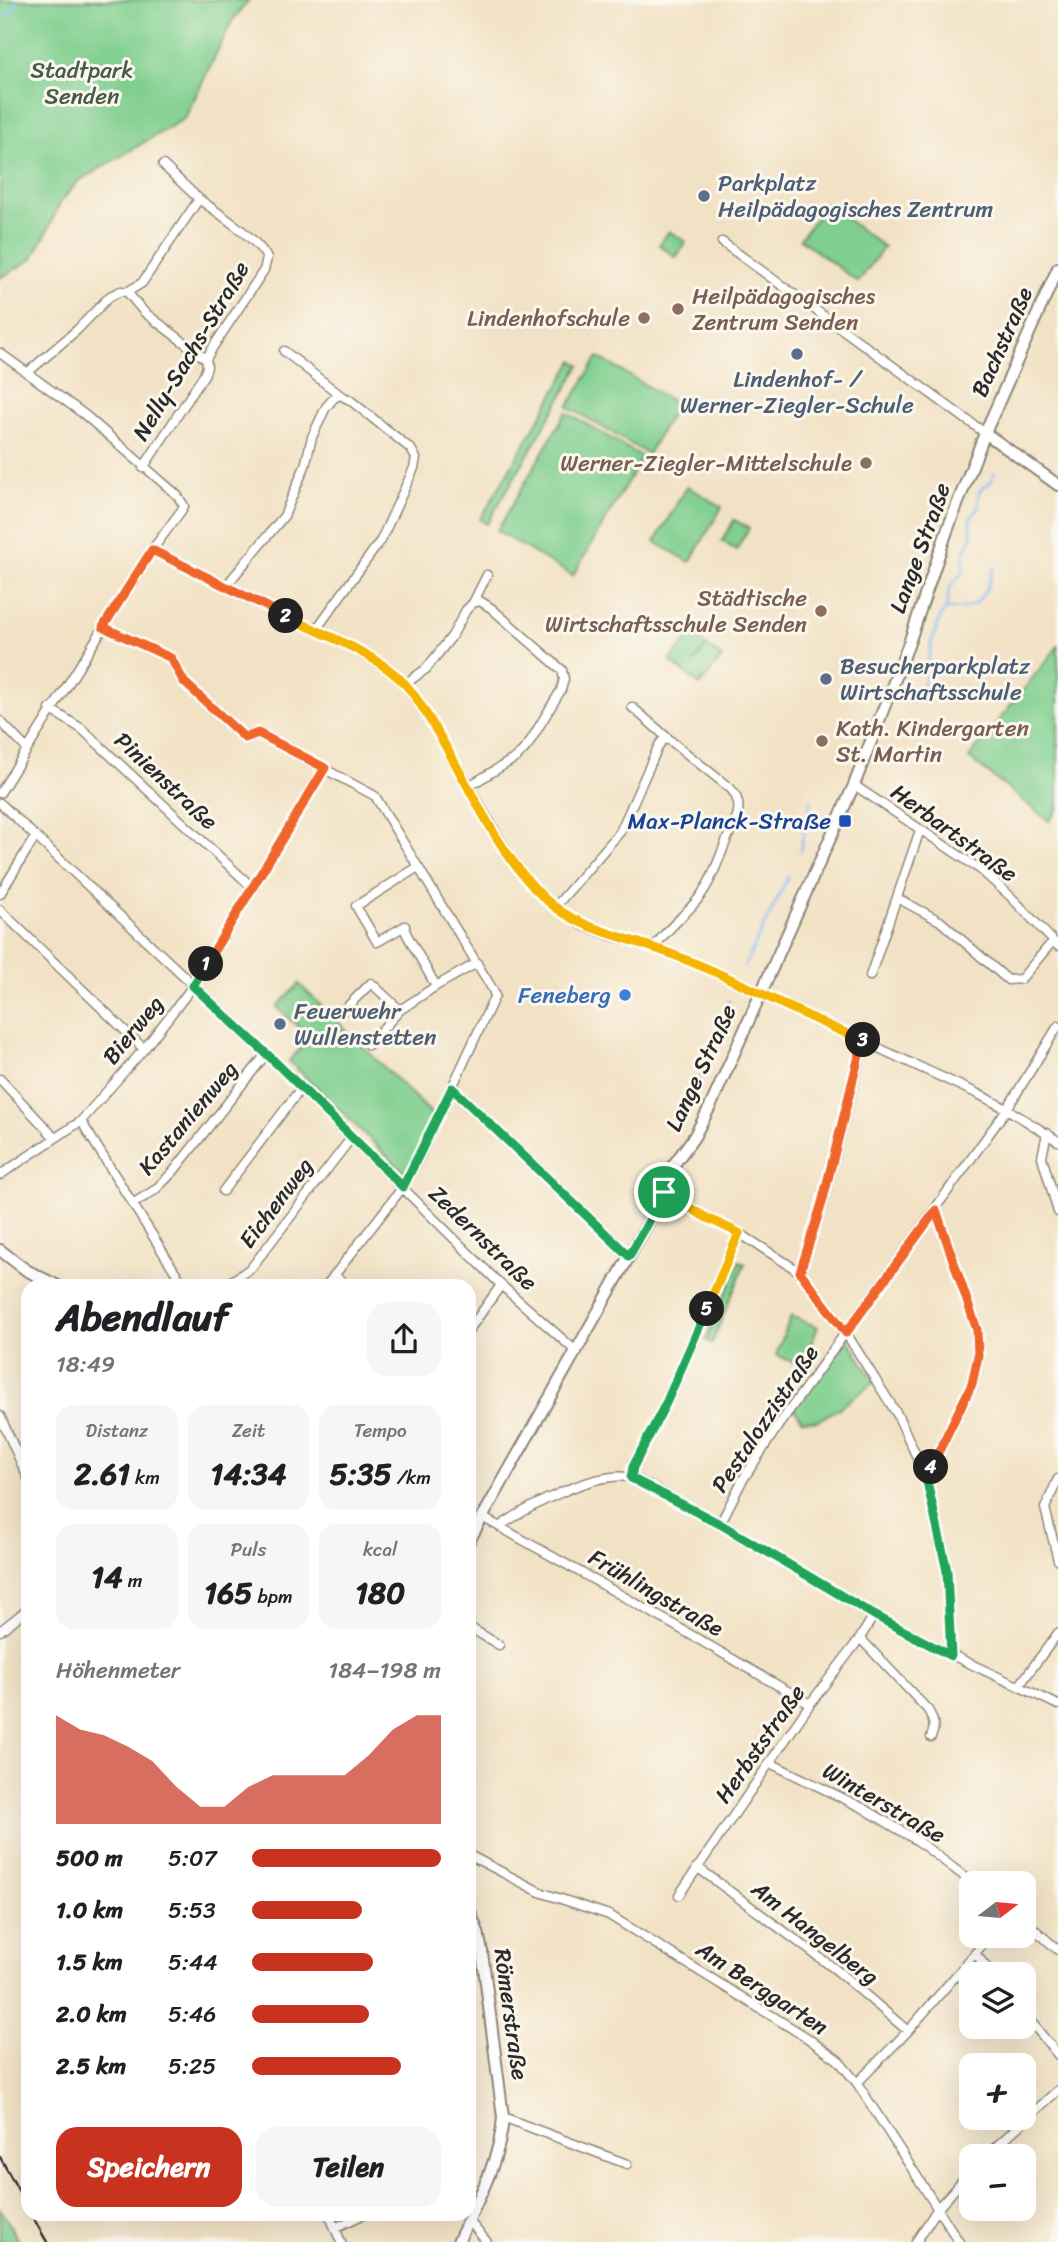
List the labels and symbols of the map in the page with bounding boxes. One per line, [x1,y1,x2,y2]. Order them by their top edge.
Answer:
park label: Stadtpark Senden [31,50,133,117]
place label: Parkplatz Heilpädagogisches Zentrum [718,163,994,230]
marker: Parkplatz Heilpädagogisches Zentrum [696,188,712,204]
street label: Nelly-Sachs-Straße [121,253,261,449]
place label: Heilpädagogisches Zentrum Senden [692,276,876,343]
street label: Bachstraße [959,280,1045,404]
place label: Lindenhofschule [467,298,630,339]
marker: Heilpädagogisches Zentrum Senden [670,301,686,317]
marker: Lindenhofschule [636,310,652,326]
marker: Lindenhof- / Werner-Ziegler-Schule [789,346,805,362]
place label: Lindenhof- / Werner-Ziegler-Schule [680,359,914,426]
place label: Werner-Ziegler-Mittelschule [560,443,852,484]
marker: Werner-Ziegler-Mittelschule [858,455,874,471]
street label: Lange Straße [877,477,963,619]
place label: Städtische Wirtschaftsschule Senden [545,578,807,645]
pin: 2 [268,598,304,634]
marker: Städtische Wirtschaftsschule Senden [813,603,829,619]
place label: Besucherparkplatz Wirtschaftsschule [840,646,1031,713]
marker: Besucherparkplatz Wirtschaftsschule [818,671,834,687]
place label: Kath. Kindergarten St. Martin [836,708,1029,775]
street label: Pinienstraße [104,721,228,841]
marker: Kath. Kindergarten St. Martin [814,733,830,749]
street label: Herbartstraße [882,773,1027,894]
place label: Max-Planck-Straße [627,801,831,842]
marker: Max-Planck-Straße [837,813,853,829]
pin: 1 [188,946,224,982]
place label: Feneberg [518,975,611,1016]
street label: Bierweg [92,986,174,1074]
marker: Feneberg [617,987,633,1003]
place label: Feuerwehr Wullenstetten [294,991,437,1058]
street label: Lange Straße [654,997,748,1138]
marker: Feuerwehr Wullenstetten [272,1016,288,1032]
pin: 3 [846,1023,880,1058]
street label: Kastanienweg [127,1051,249,1185]
street label: Eichenweg [228,1148,324,1257]
pin [634,1162,694,1222]
street label: Zedernstraße [419,1175,548,1301]
pin: 5 [690,1292,724,1326]
street label: Pestalozzistraße [700,1336,830,1502]
pin: 4 [914,1450,948,1484]
street label: Frühlingstraße [581,1538,731,1648]
street label: Herbststraße [704,1676,816,1812]
street label: Winterstraße [814,1751,954,1855]
street label: Am Hangelberg [741,1869,888,1997]
north arrow [959,1871,1036,1948]
street label: Am Berggarten [686,1929,837,2046]
street label: Römerstraße [482,1946,540,2082]

